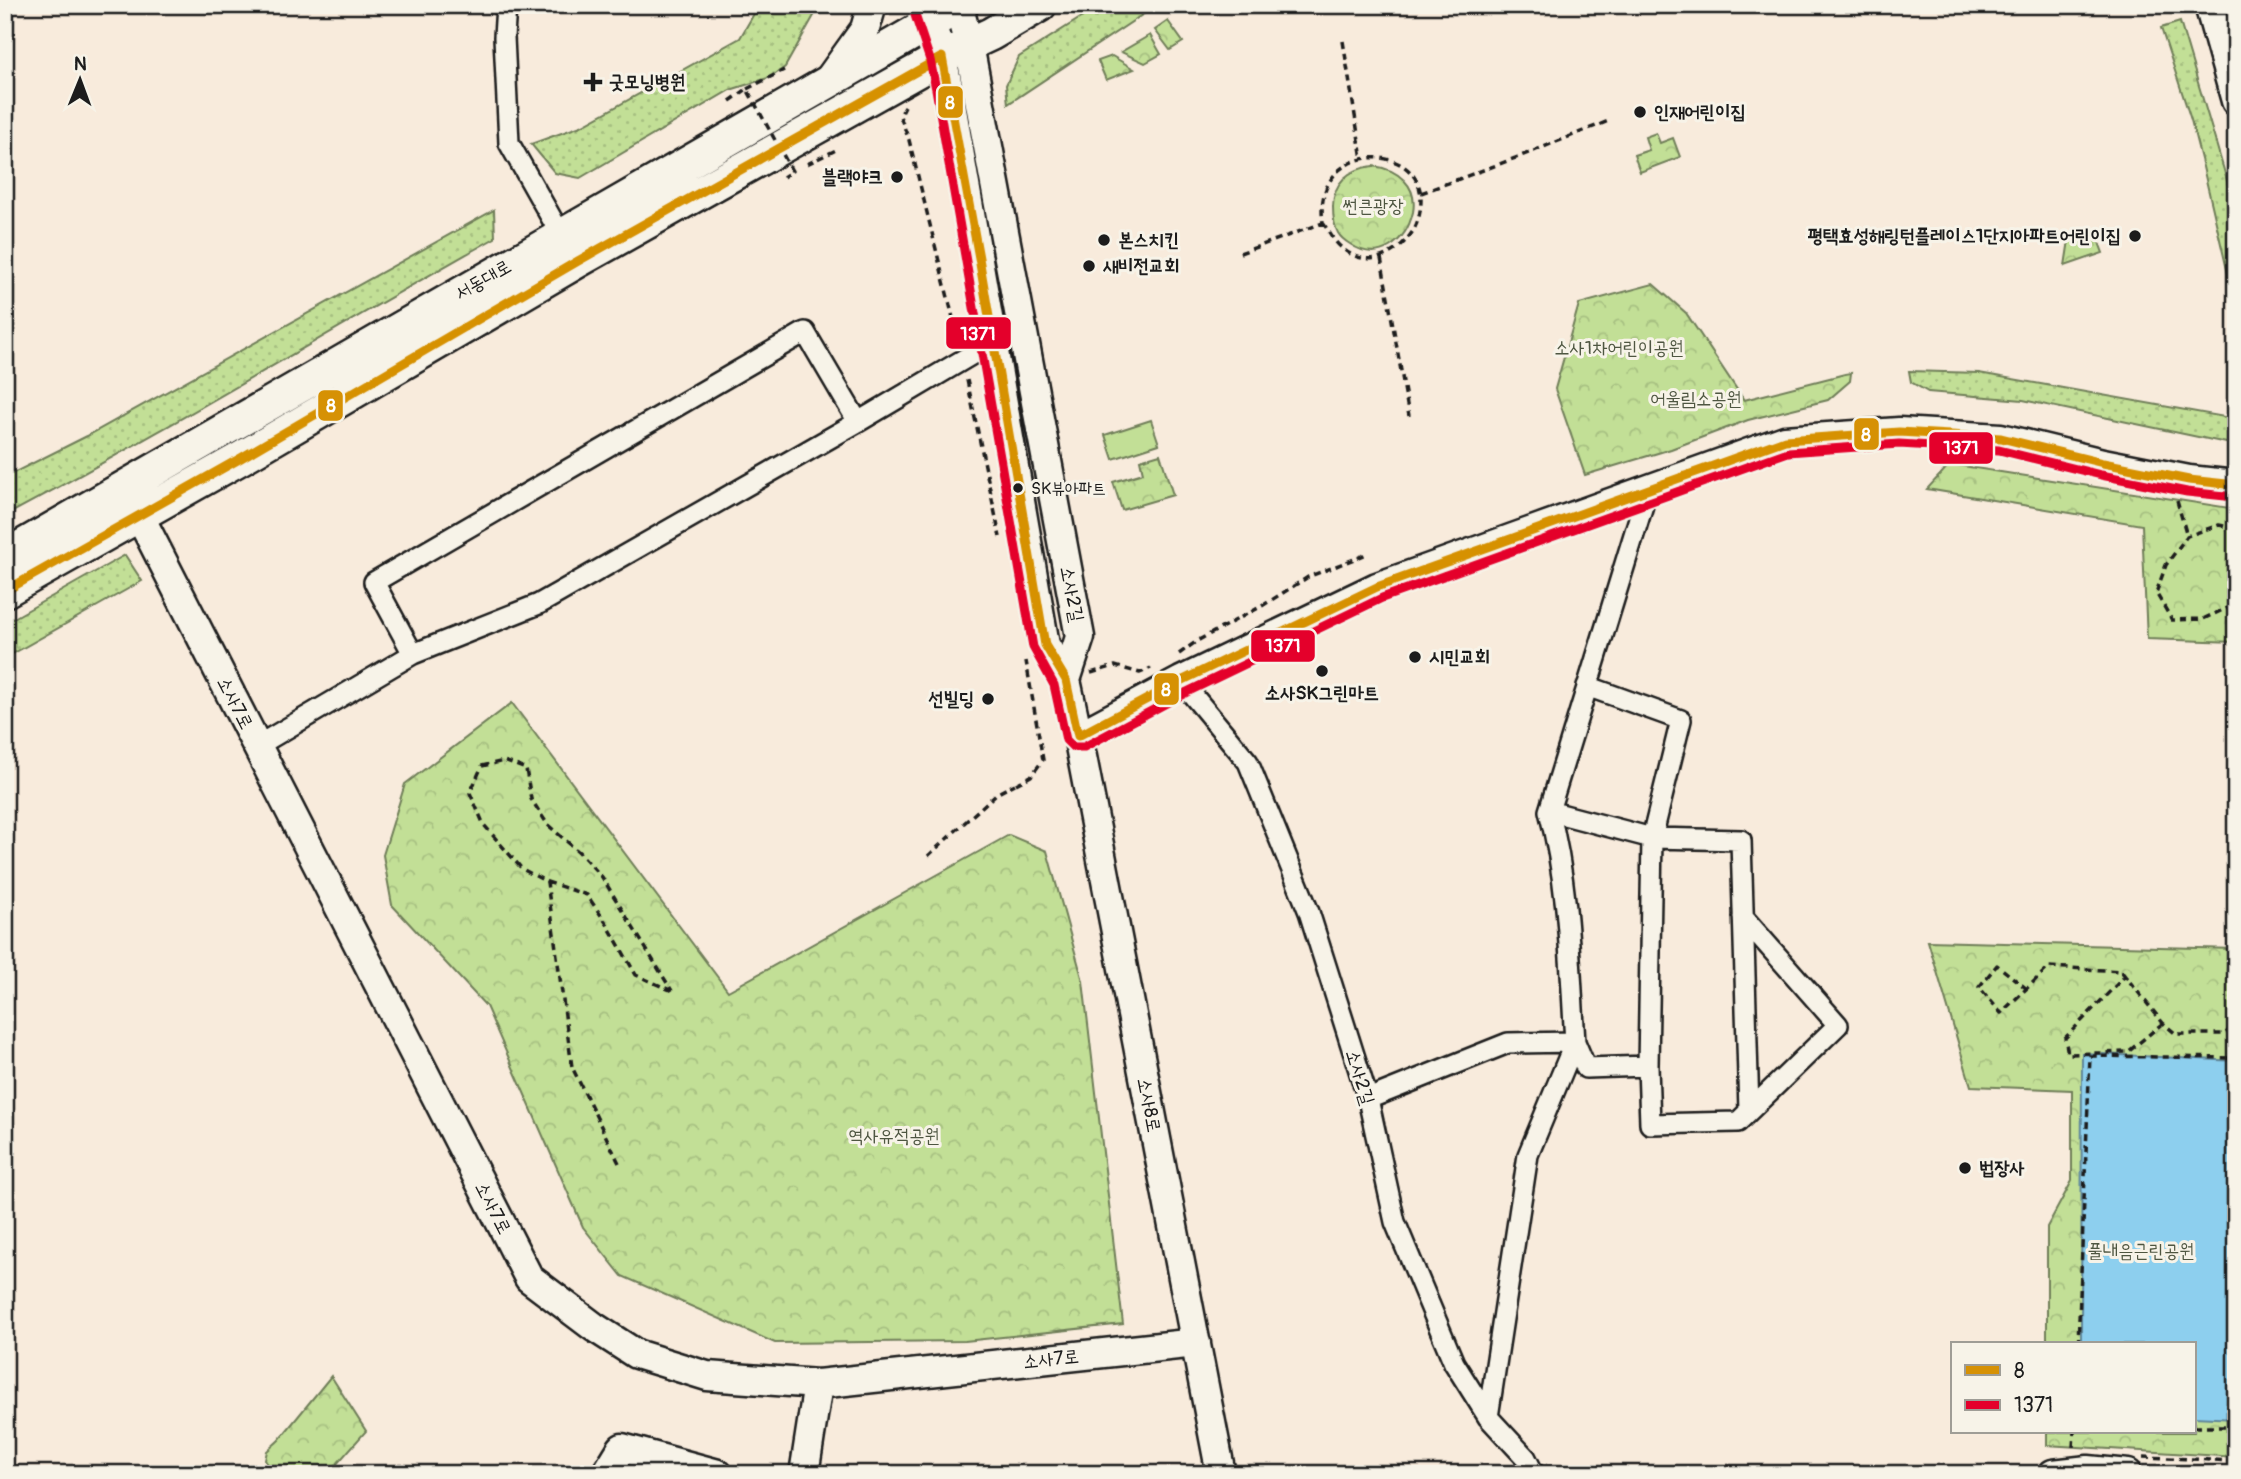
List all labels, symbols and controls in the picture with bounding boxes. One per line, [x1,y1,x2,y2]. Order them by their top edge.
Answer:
north arrow [46,46,116,116]
text: N [74,52,87,76]
place label: 굿모닝병원 [609,70,685,94]
marker: 굿모닝병원 [583,72,603,92]
line badge: 8 [937,85,964,119]
text: 8 [945,91,955,115]
place label: 인재어린이집 [1654,100,1746,124]
marker: 인재어린이집 [1632,104,1648,120]
place label: 블랙야크 [822,165,883,189]
marker: 블랙야크 [889,169,905,185]
park label: 썬큰광장 [1342,194,1404,218]
place label: 평택효성해링턴플레이스1단지아파트어린이집 [1808,224,2121,248]
place label: 본스치킨 [1118,228,1179,252]
marker: 평택효성해링턴플레이스1단지아파트어린이집 [2127,228,2143,244]
marker: 본스치킨 [1096,232,1112,248]
street label: 서동대로 [451,254,515,306]
place label: 새비전교회 [1102,254,1179,278]
marker: 새비전교회 [1081,258,1097,274]
line badge: 1371 [945,316,1012,350]
text: 1371 [960,322,996,346]
park label: 소사1차어린이공원 [1554,336,1684,360]
park label: 어울림소공원 [1650,387,1742,411]
line badge: 8 [317,389,344,422]
text: 8 [326,394,336,418]
line badge: 8 [1853,417,1880,451]
text: 8 [1861,423,1871,447]
line badge: 1371 [1928,431,1994,465]
text: 1371 [1943,436,1979,460]
place label: SK뷰아파트 [1031,478,1106,499]
marker: SK뷰아파트 [1011,481,1025,495]
street label: 소사2길 [1055,564,1089,624]
line badge: 1371 [1250,629,1316,663]
text: 1371 [1265,634,1301,658]
place label: 시민교회 [1429,645,1490,669]
marker: 시민교회 [1407,649,1423,665]
marker: 소사SK그린마트 [1314,663,1330,679]
line badge: 8 [1153,672,1180,706]
street label: 소사7로 [212,673,258,733]
text: 8 [1161,678,1171,702]
place label: 소사SK그린마트 [1265,681,1379,705]
place label: 선빌딩 [928,687,974,711]
marker: 선빌딩 [980,691,996,707]
street label: 소사2길 [1340,1046,1380,1108]
street label: 소사8로 [1132,1075,1166,1135]
park label: 역사유적공원 [848,1124,940,1148]
place label: 법장사 [1979,1156,2025,1180]
marker: 법장사 [1957,1160,1973,1176]
street label: 소사7로 [470,1178,516,1238]
park label: 풀내음근린공원 [2087,1239,2195,1263]
legend [1951,1342,2196,1434]
street label: 소사7로 [1022,1344,1080,1374]
text: 8 [2014,1358,2025,1385]
text: 1371 [2014,1392,2053,1419]

